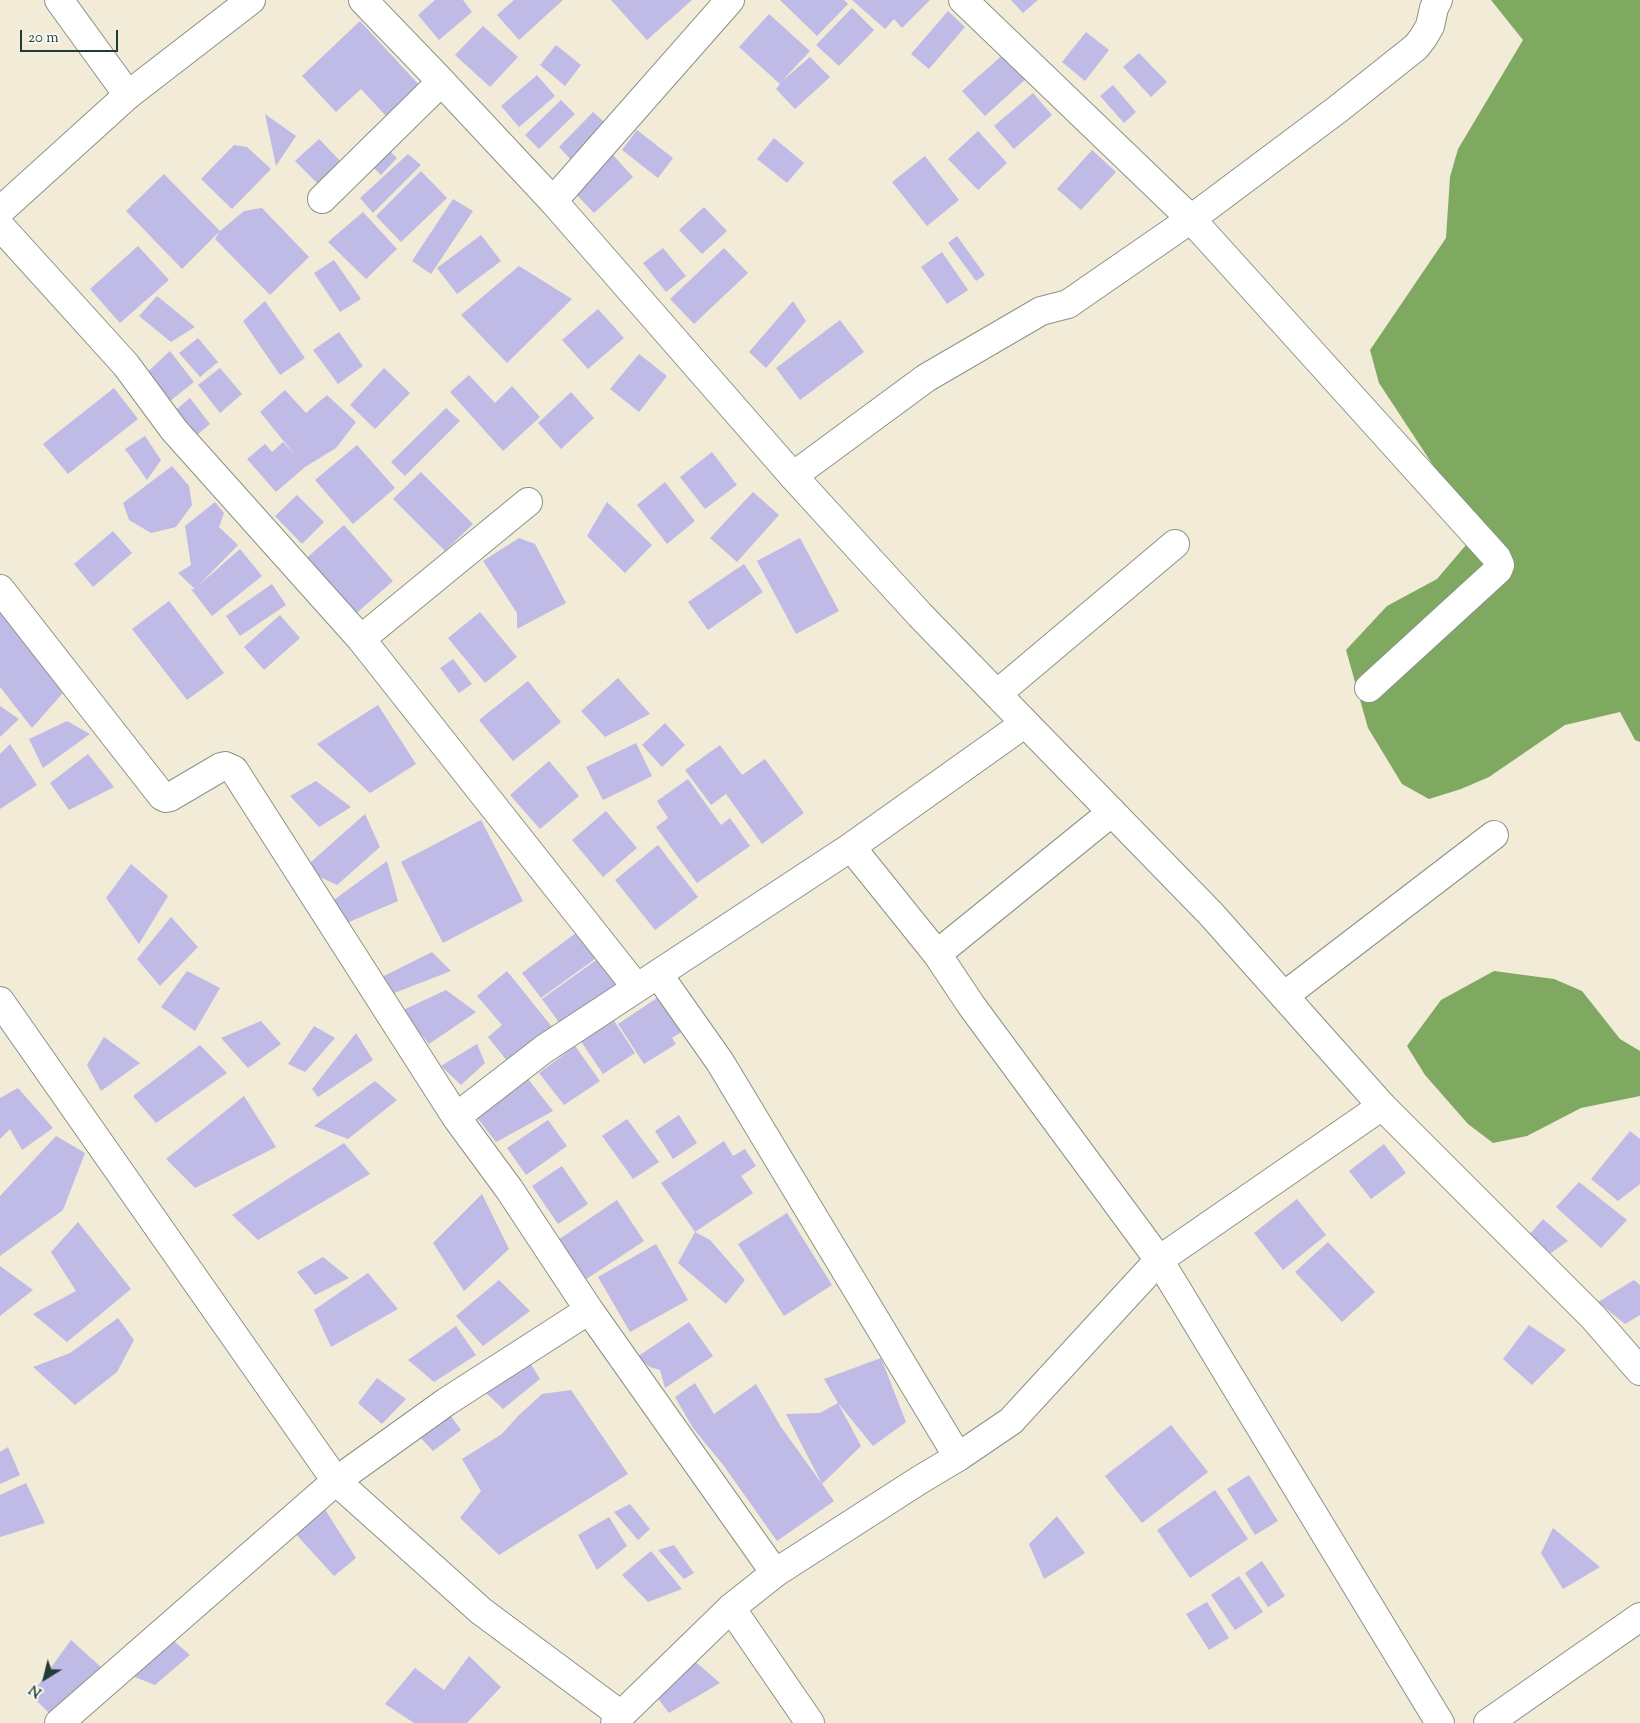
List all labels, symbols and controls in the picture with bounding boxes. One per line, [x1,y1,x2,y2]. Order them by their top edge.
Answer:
scale bar [22,20,120,52]
text: 20 m [28,28,59,49]
north arrow [20,1653,70,1703]
text: N [26,1679,47,1702]

